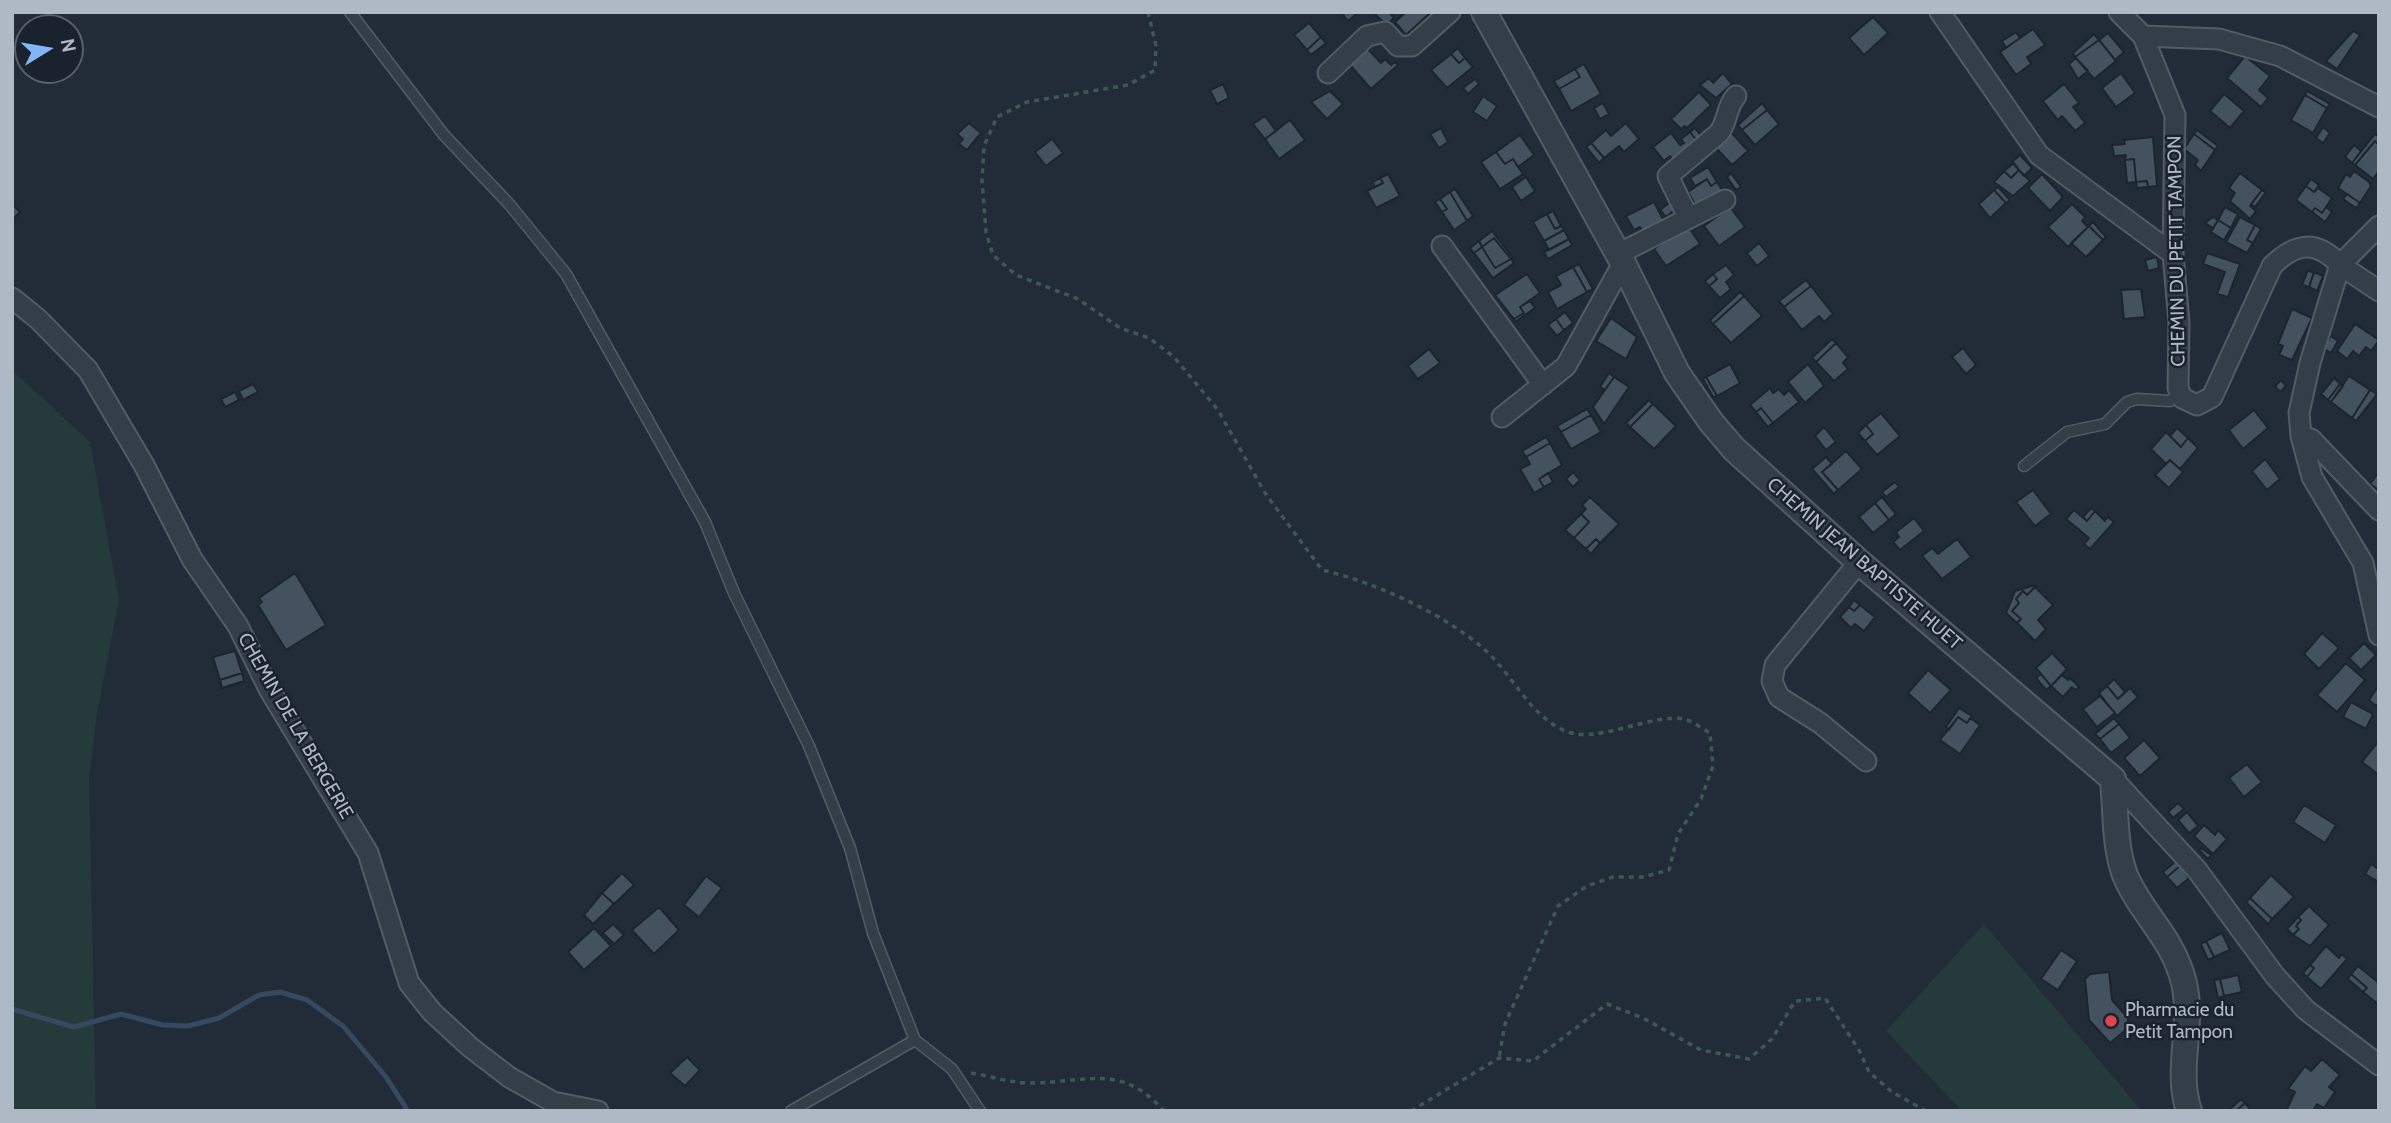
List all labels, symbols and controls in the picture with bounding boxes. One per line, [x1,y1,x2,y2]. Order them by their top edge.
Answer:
north arrow [14,14,84,84]
text: N [56,36,81,54]
street label: CHEMIN DU PETIT TAMPON [2164,135,2190,367]
street label: CHEMIN JEAN BAPTISTE HUET [1762,473,1966,655]
street label: CHEMIN DE LA BERGERIE [232,629,358,823]
place label: Pharmacie du Petit Tampon [2125,999,2234,1043]
marker: Pharmacie du Petit Tampon [2103,1013,2119,1029]

